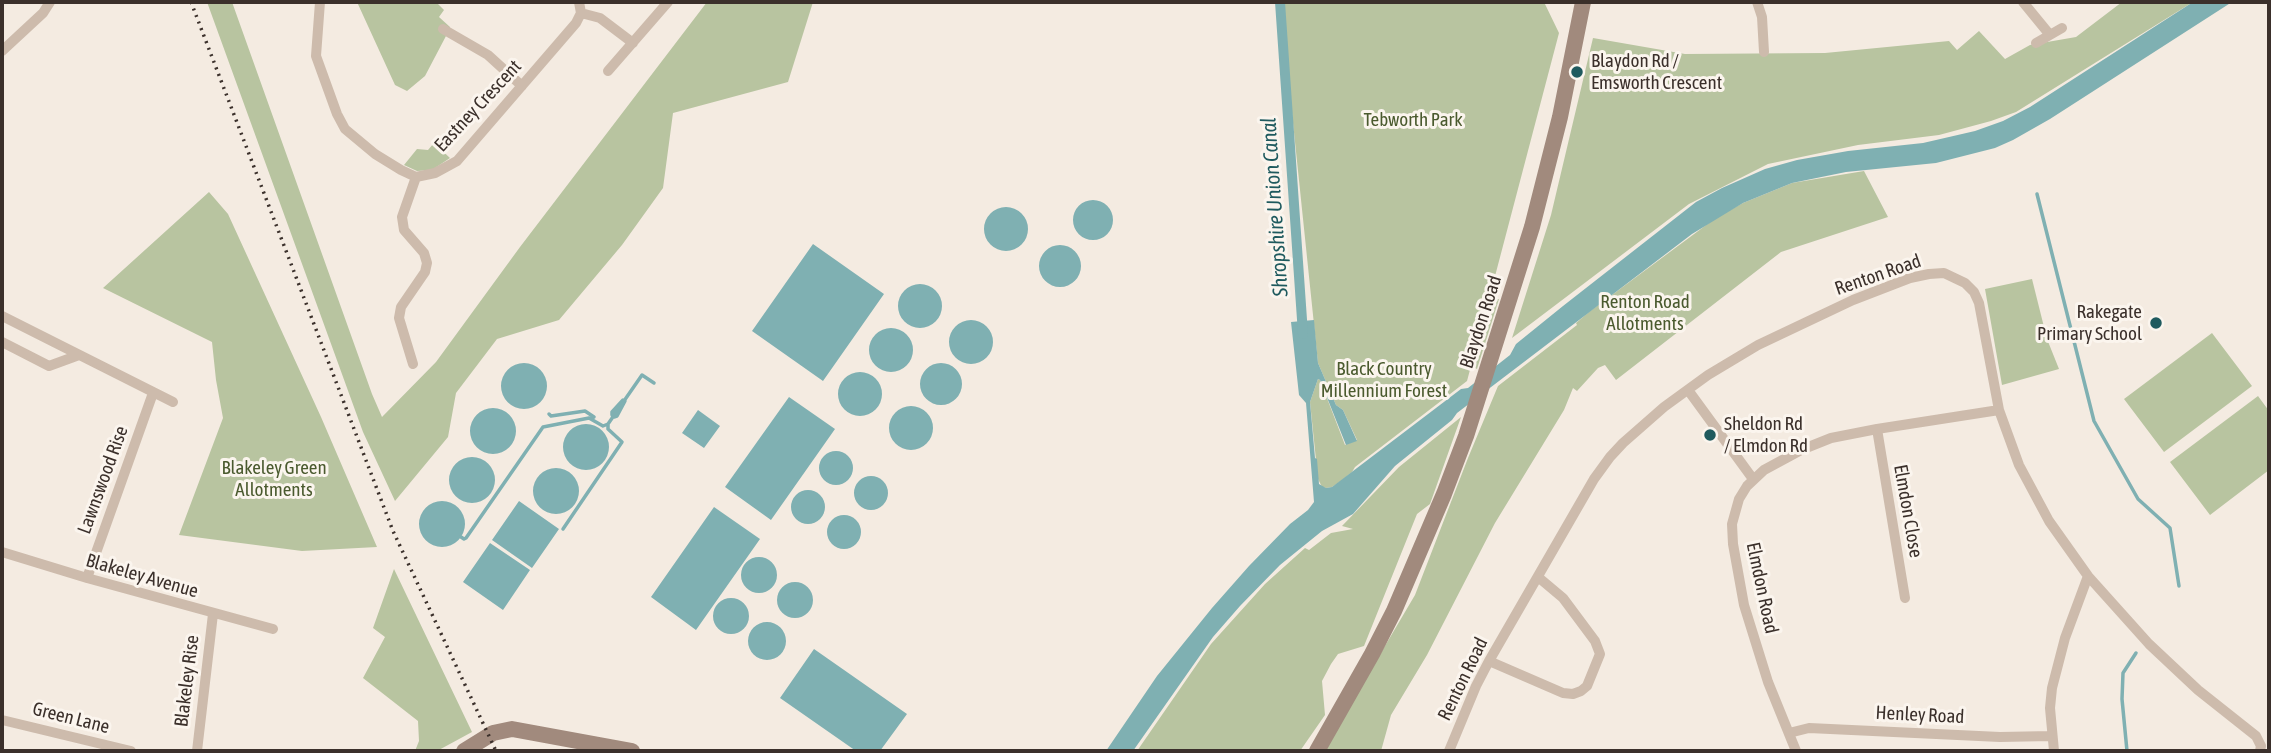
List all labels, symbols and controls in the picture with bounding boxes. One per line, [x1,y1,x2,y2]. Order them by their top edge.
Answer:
place label: Blaydon Rd / Emsworth Crescent [1591,50,1722,94]
street label: Eastney Crescent [430,55,526,157]
marker: Blaydon Rd / Emsworth Crescent [1569,64,1585,80]
park label: Tebworth Park [1363,109,1463,131]
water label: Shropshire Union Canal [1256,116,1294,298]
street label: Renton Road [1832,250,1924,300]
street label: Blaydon Road [1455,273,1507,371]
park label: Renton Road Allotments [1600,291,1690,335]
place label: Rakegate Primary School [2037,301,2142,345]
marker: Rakegate Primary School [2148,315,2164,331]
park label: Black Country Millennium Forest [1321,358,1447,402]
place label: Sheldon Rd / Elmdon Rd [1724,413,1808,457]
street label: Lawnswood Rise [73,423,133,537]
marker: Sheldon Rd / Elmdon Rd [1702,427,1718,443]
park label: Blakeley Green Allotments [221,457,327,501]
street label: Elmdon Close [1889,463,1927,559]
street label: Elmdon Road [1741,540,1783,636]
street label: Blakeley Avenue [83,549,201,603]
street label: Blakeley Rise [170,634,204,728]
street label: Renton Road [1433,634,1493,724]
street label: Green Lane [30,697,112,739]
street label: Henley Road [1875,701,1965,729]

